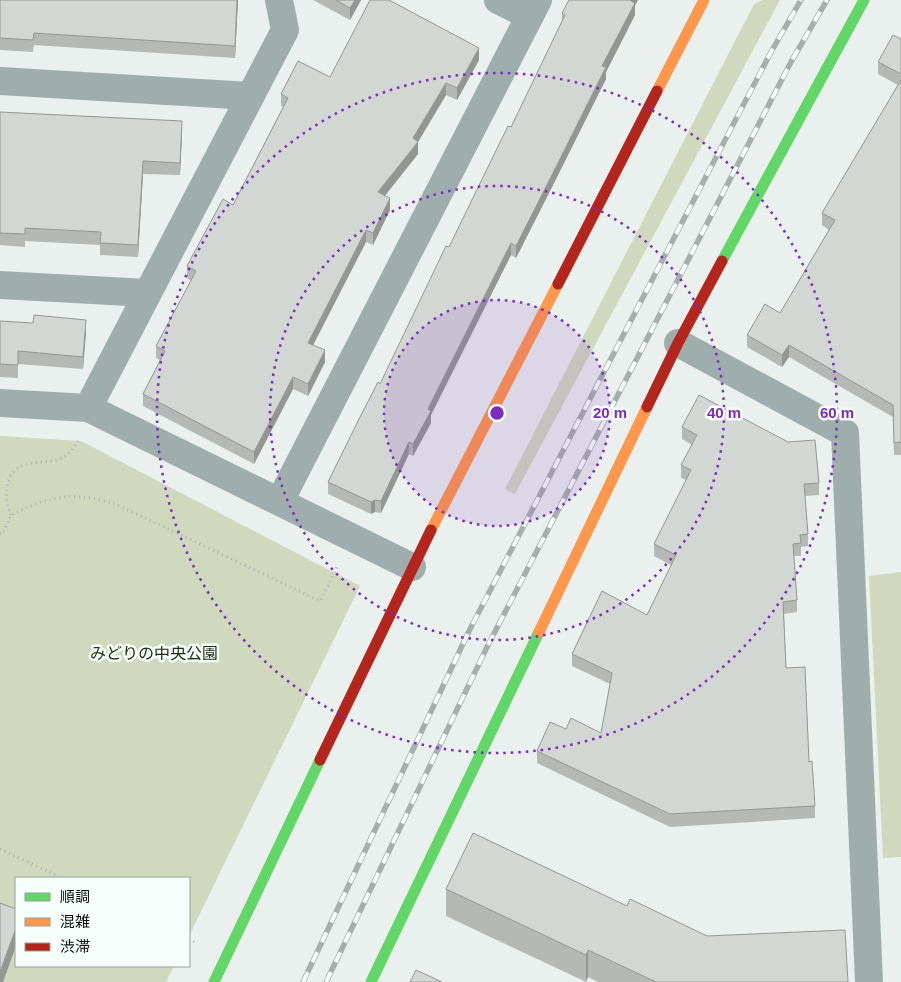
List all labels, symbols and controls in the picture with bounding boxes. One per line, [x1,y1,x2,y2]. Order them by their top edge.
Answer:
centre of rings [488,404,506,422]
text: 20 m [593,404,627,421]
text: 40 m [707,404,741,421]
text: 60 m [820,404,854,421]
park label: みどりの中央公園 [90,645,218,662]
legend [15,877,190,967]
text: 順調 [60,888,90,905]
text: 混雑 [60,913,90,930]
text: 渋滞 [60,938,90,955]

